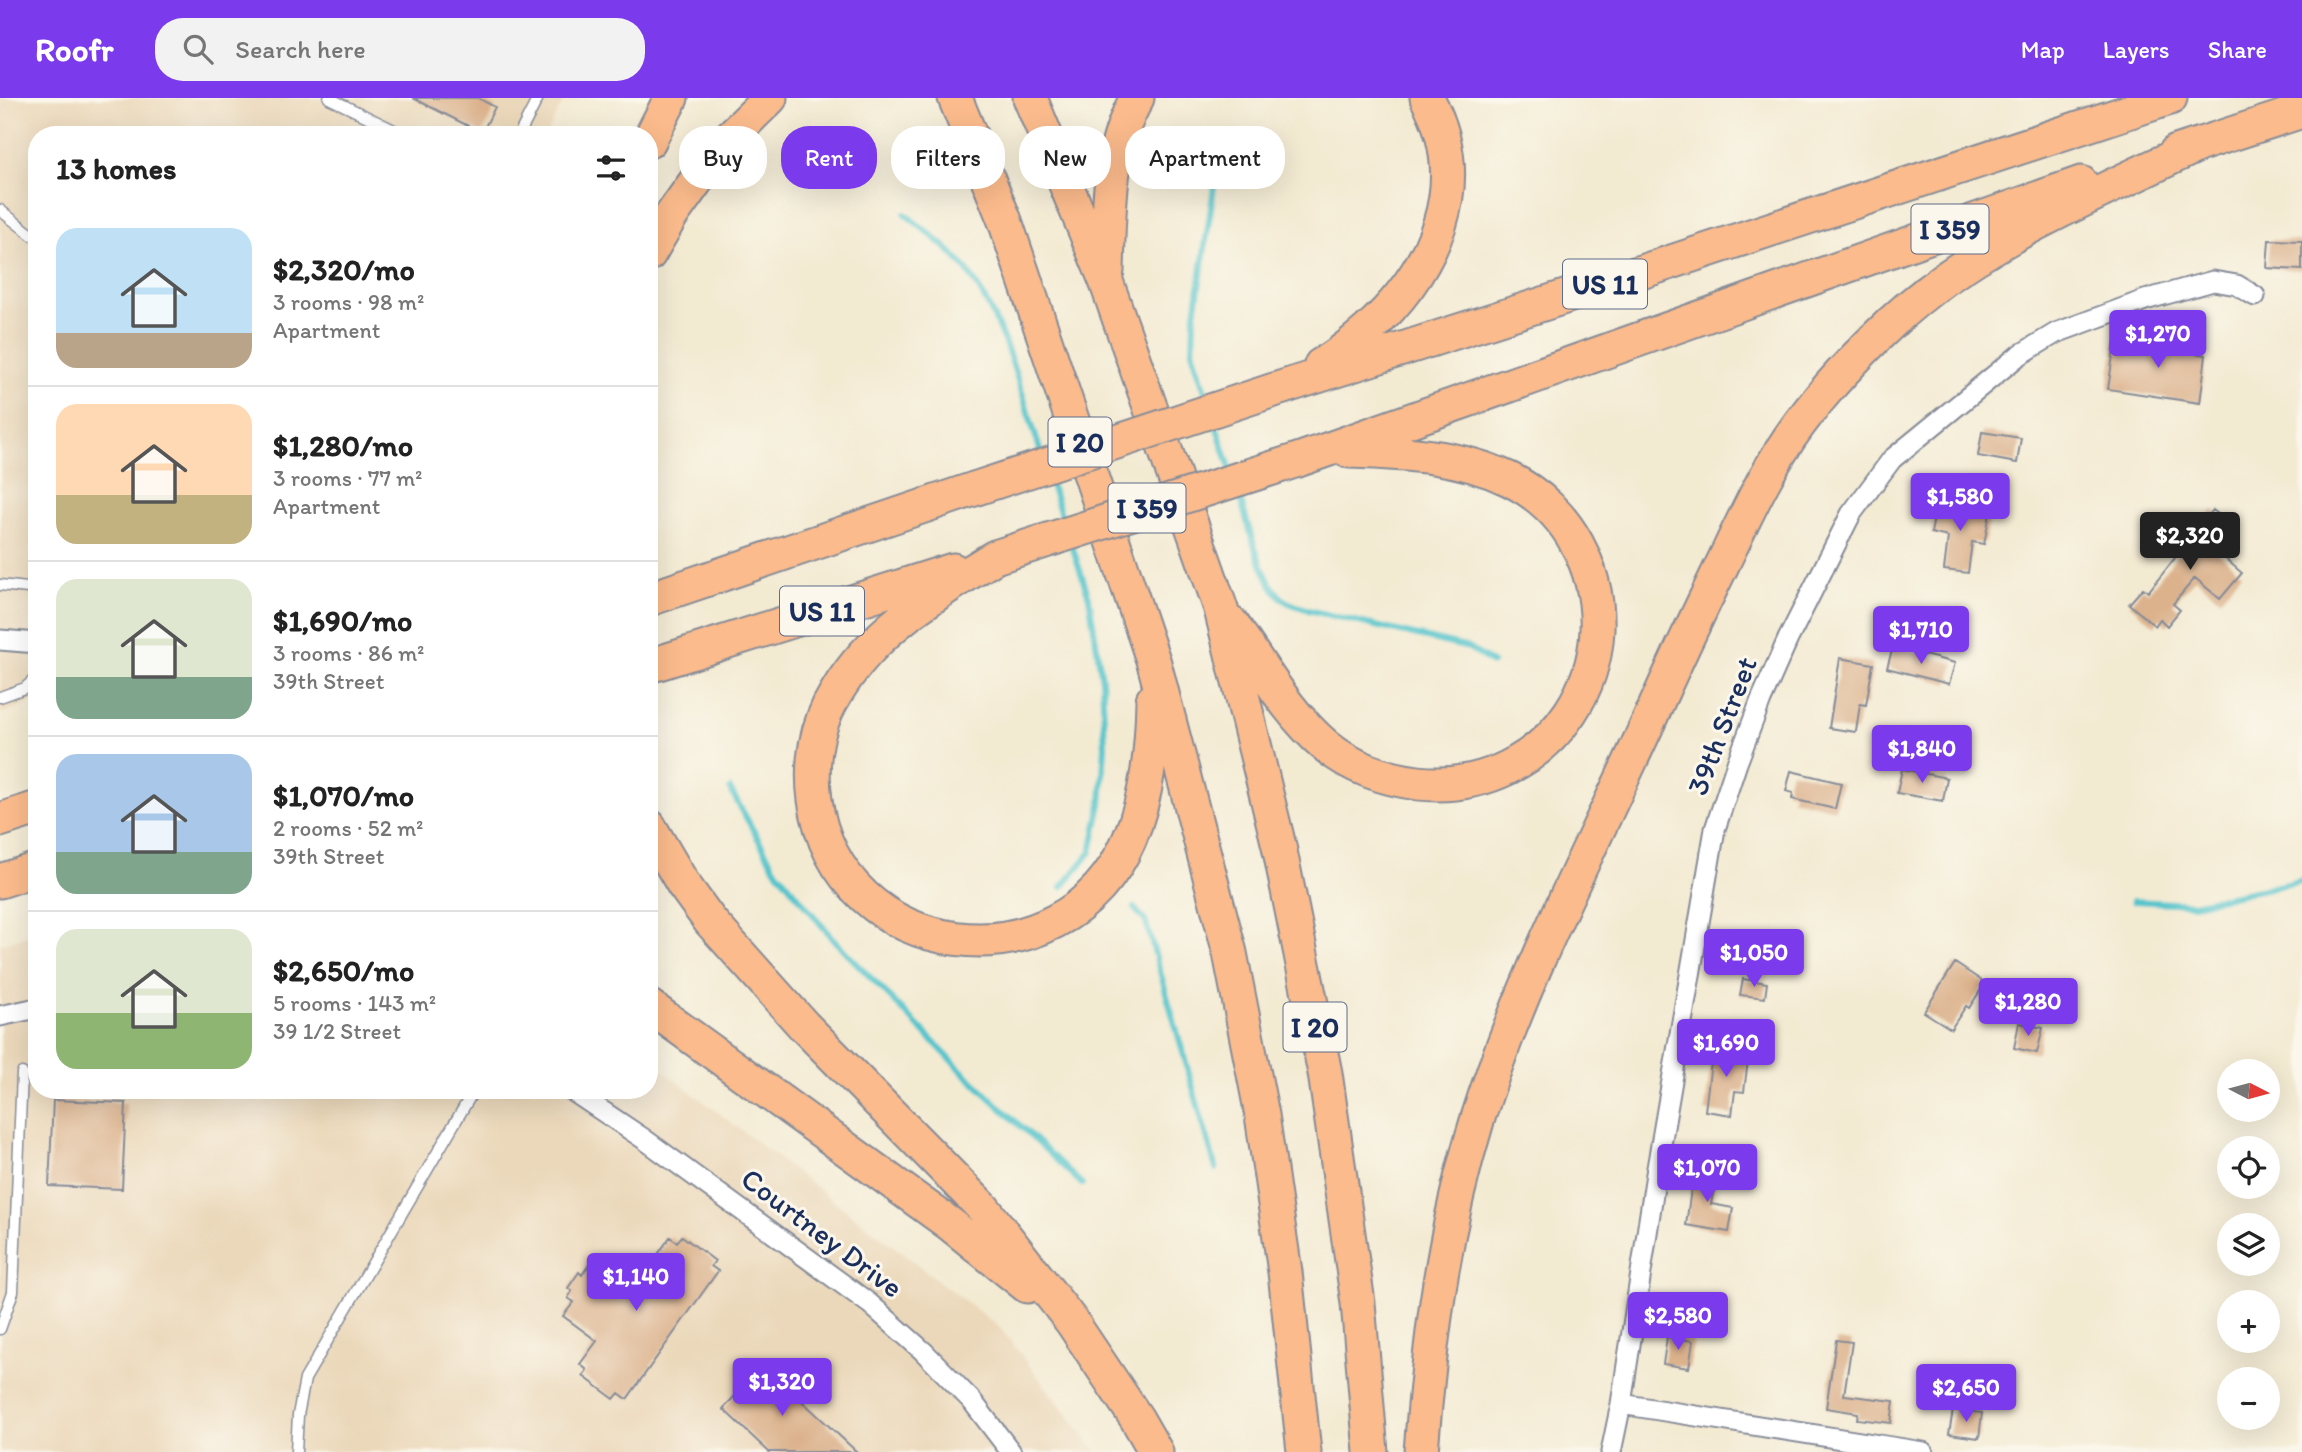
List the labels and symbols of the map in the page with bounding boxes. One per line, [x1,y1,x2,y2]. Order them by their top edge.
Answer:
road number: I 359 [1912,204,1988,254]
road number: US 11 [1563,260,1647,308]
pin: $1,270 [2101,310,2215,370]
road number: I 20 [1048,418,1112,466]
pin: $1,580 [1903,474,2017,533]
road number: I 359 [1108,484,1186,532]
pin: $2,320 [2133,512,2247,572]
road number: US 11 [780,587,864,636]
pin: $1,710 [1864,606,1978,666]
street label: 39th Street [1678,651,1765,800]
pin: $1,840 [1865,726,1979,785]
pin: $1,050 [1697,930,1811,989]
pin: $1,280 [1971,978,2085,1038]
road number: I 20 [1284,1002,1346,1052]
pin: $1,690 [1669,1020,1783,1079]
north arrow [2217,1059,2280,1122]
pin: $1,070 [1650,1144,1764,1204]
street label: Courtney Drive [734,1160,911,1306]
pin: $1,140 [579,1254,693,1313]
pin: $2,580 [1621,1292,1735,1352]
pin: $1,320 [725,1358,839,1418]
pin: $2,650 [1909,1364,2023,1424]

